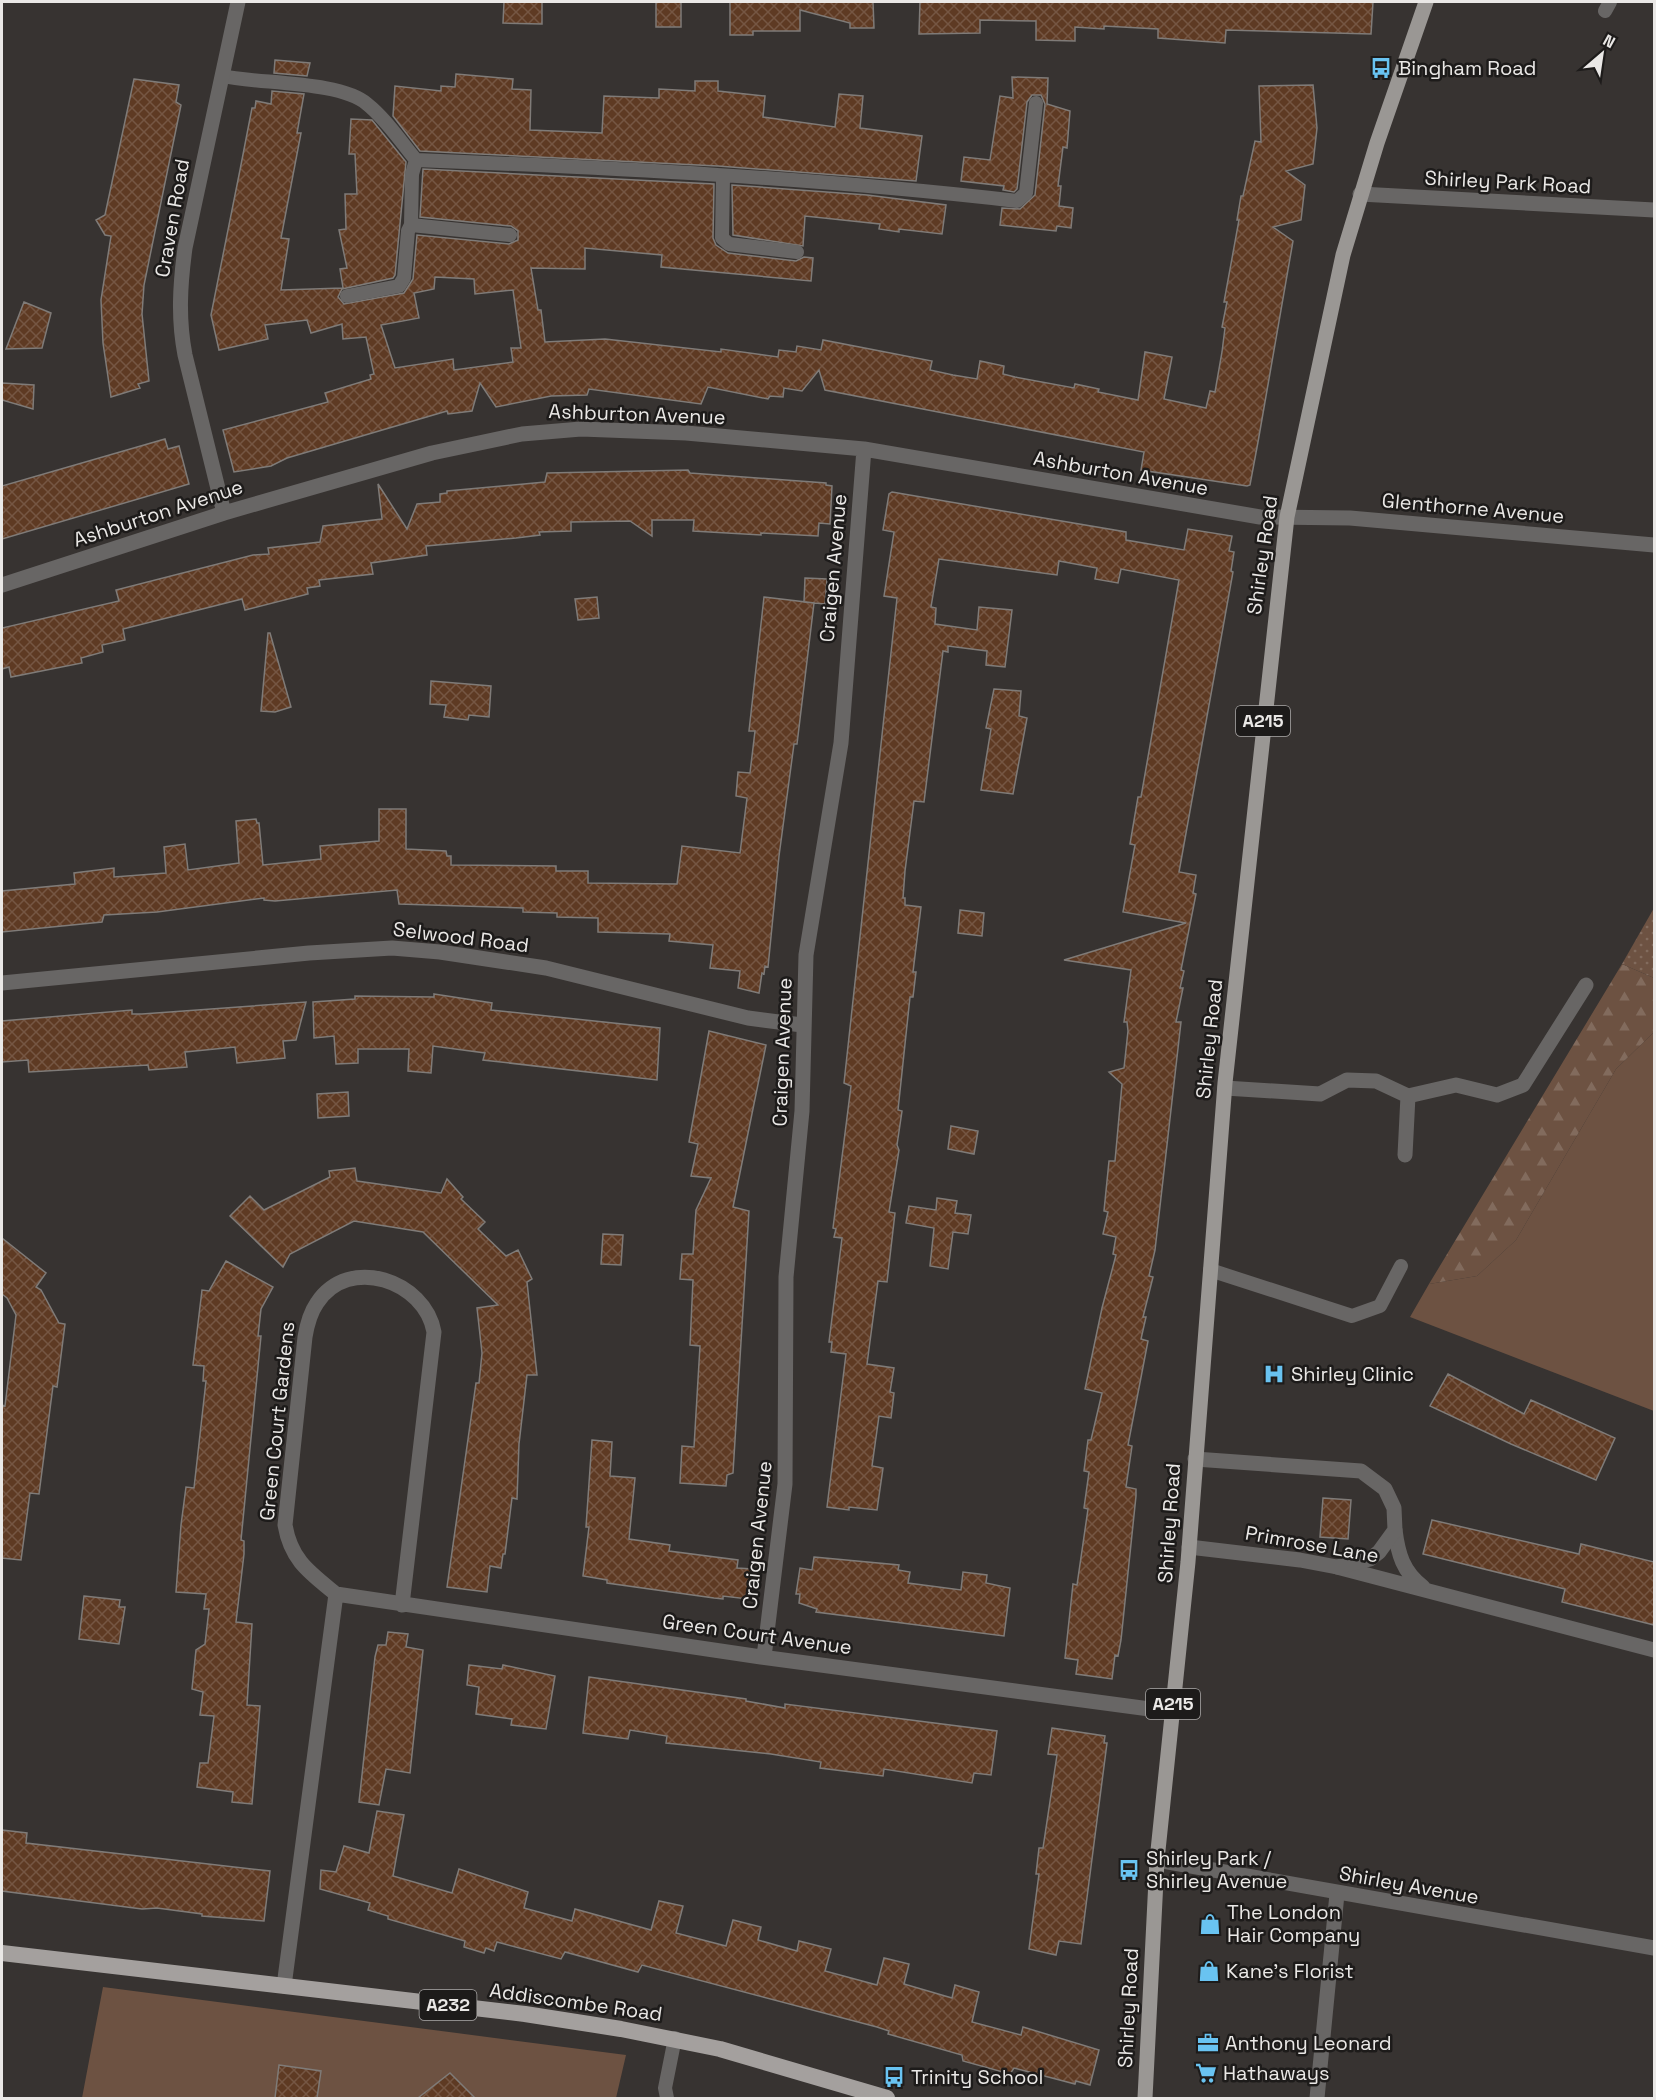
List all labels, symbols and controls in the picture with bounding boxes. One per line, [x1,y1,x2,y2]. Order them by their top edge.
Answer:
north arrow [1572,24,1632,84]
text: N [1599,30,1619,53]
place label: Bingham Road [1398,55,1536,81]
bus stop icon: Bingham Road [1369,56,1393,80]
street label: Craven Road [149,157,195,279]
street label: Shirley Park Road [1424,165,1592,199]
street label: Ashburton Avenue [548,398,726,430]
street label: Ashburton Avenue [1032,445,1210,501]
street label: Ashburton Avenue [70,473,246,553]
street label: Glenthorne Avenue [1381,487,1565,529]
street label: Craigen Avenue [814,493,852,643]
street label: Shirley Road [1241,494,1283,616]
road number: A215 [1236,706,1290,736]
street label: Selwood Road [392,916,530,958]
street label: Craigen Avenue [766,977,798,1127]
street label: Shirley Road [1190,978,1228,1100]
street label: Green Court Gardens [254,1320,300,1522]
place label: Shirley Clinic [1291,1361,1414,1387]
hospital icon: Shirley Clinic [1262,1362,1286,1386]
street label: Craigen Avenue [736,1460,778,1610]
street label: Shirley Road [1152,1462,1186,1584]
street label: Primrose Lane [1243,1519,1381,1569]
street label: Green Court Avenue [661,1608,853,1660]
road number: A215 [1146,1689,1200,1719]
place label: Shirley Park / Shirley Avenue [1146,1845,1287,1894]
bus stop icon: Shirley Park / Shirley Avenue [1117,1858,1141,1882]
street label: Shirley Avenue [1337,1860,1481,1910]
place label: The London Hair Company [1227,1899,1360,1948]
shop icon: The London Hair Company [1198,1912,1222,1936]
street label: Shirley Road [1112,1947,1144,2069]
place label: Kane's Florist [1226,1958,1354,1984]
shop icon: Kane's Florist [1197,1959,1221,1983]
street label: Addiscombe Road [488,1977,664,2027]
road number: A232 [420,1990,476,2020]
place label: Anthony Leonard [1225,2030,1392,2056]
office icon: Anthony Leonard [1196,2031,1220,2055]
place label: Hathaways [1223,2060,1330,2086]
supermarket icon: Hathaways [1194,2061,1218,2085]
place label: Trinity School [911,2064,1044,2090]
bus stop icon: Trinity School [882,2065,906,2089]

